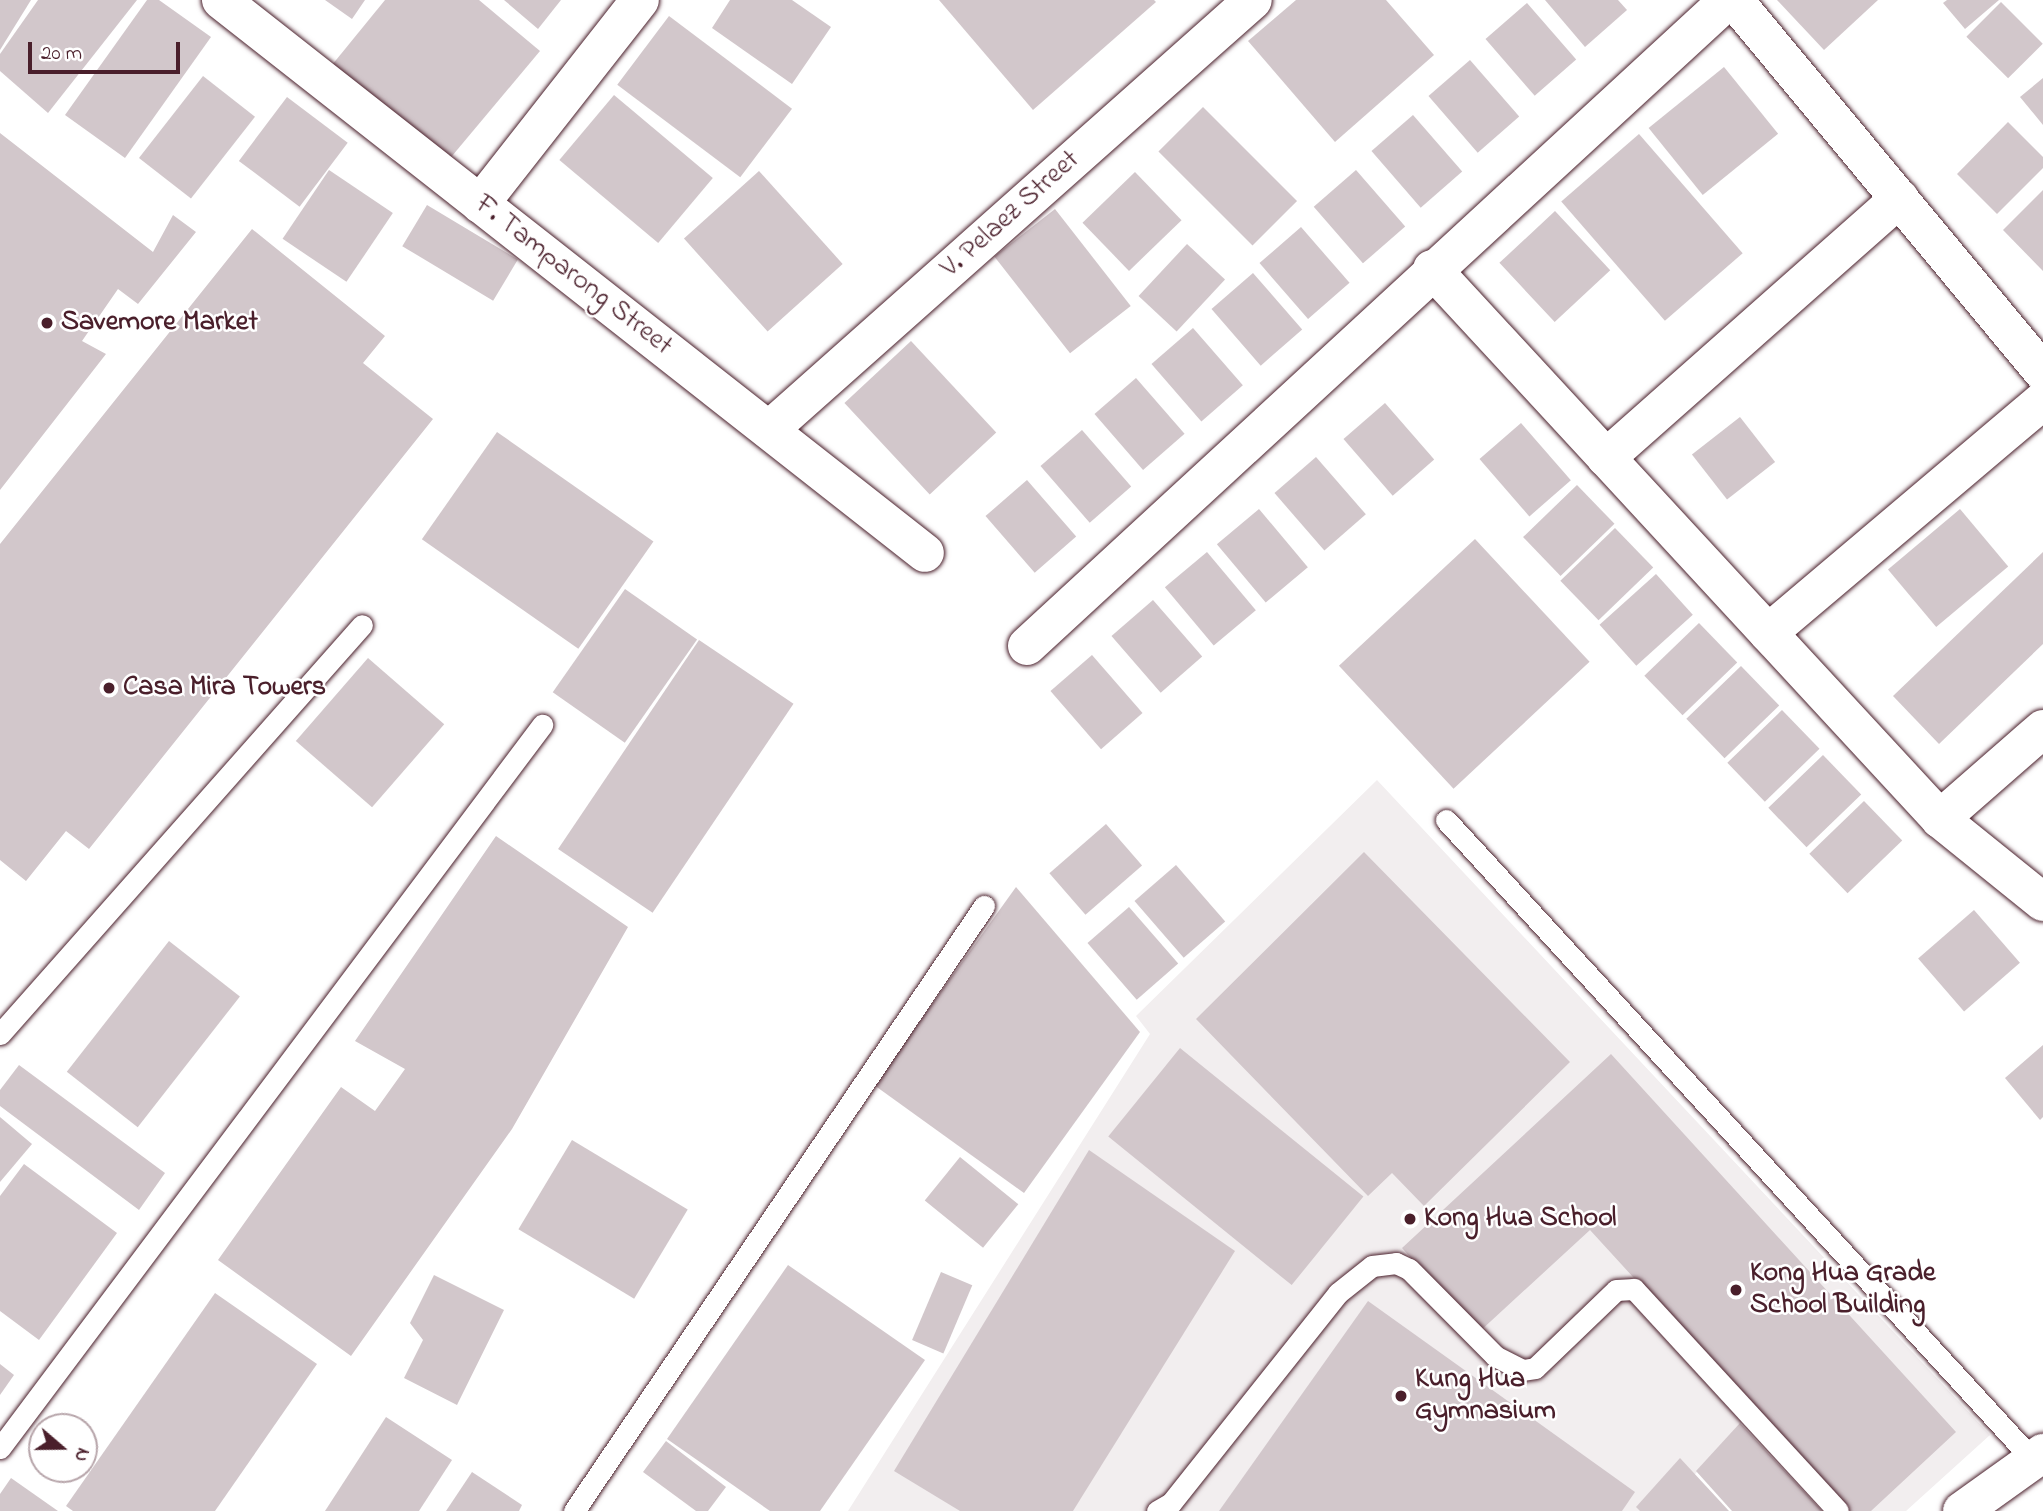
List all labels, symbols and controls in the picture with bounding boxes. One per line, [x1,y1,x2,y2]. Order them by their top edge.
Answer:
scale bar [32,28,184,72]
text: 20 m [41,39,82,69]
street label: V. Pelaez Street [935,144,1087,286]
street label: F. Tamparong Street [468,188,678,364]
place label: Savemore Market [61,306,258,340]
marker: Savemore Market [39,315,55,331]
place label: Casa Mira Towers [123,671,326,705]
marker: Casa Mira Towers [101,680,117,696]
place label: Kong Hua School [1424,1202,1617,1236]
marker: Kong Hua School [1402,1211,1418,1227]
place label: Kong Hua Grade School Building [1750,1257,1935,1323]
marker: Kong Hua Grade School Building [1728,1282,1744,1298]
place label: Kung Hua Gymnasium [1415,1363,1556,1429]
marker: Kung Hua Gymnasium [1393,1388,1409,1404]
north arrow [28,1413,98,1483]
text: N [66,1444,96,1465]

